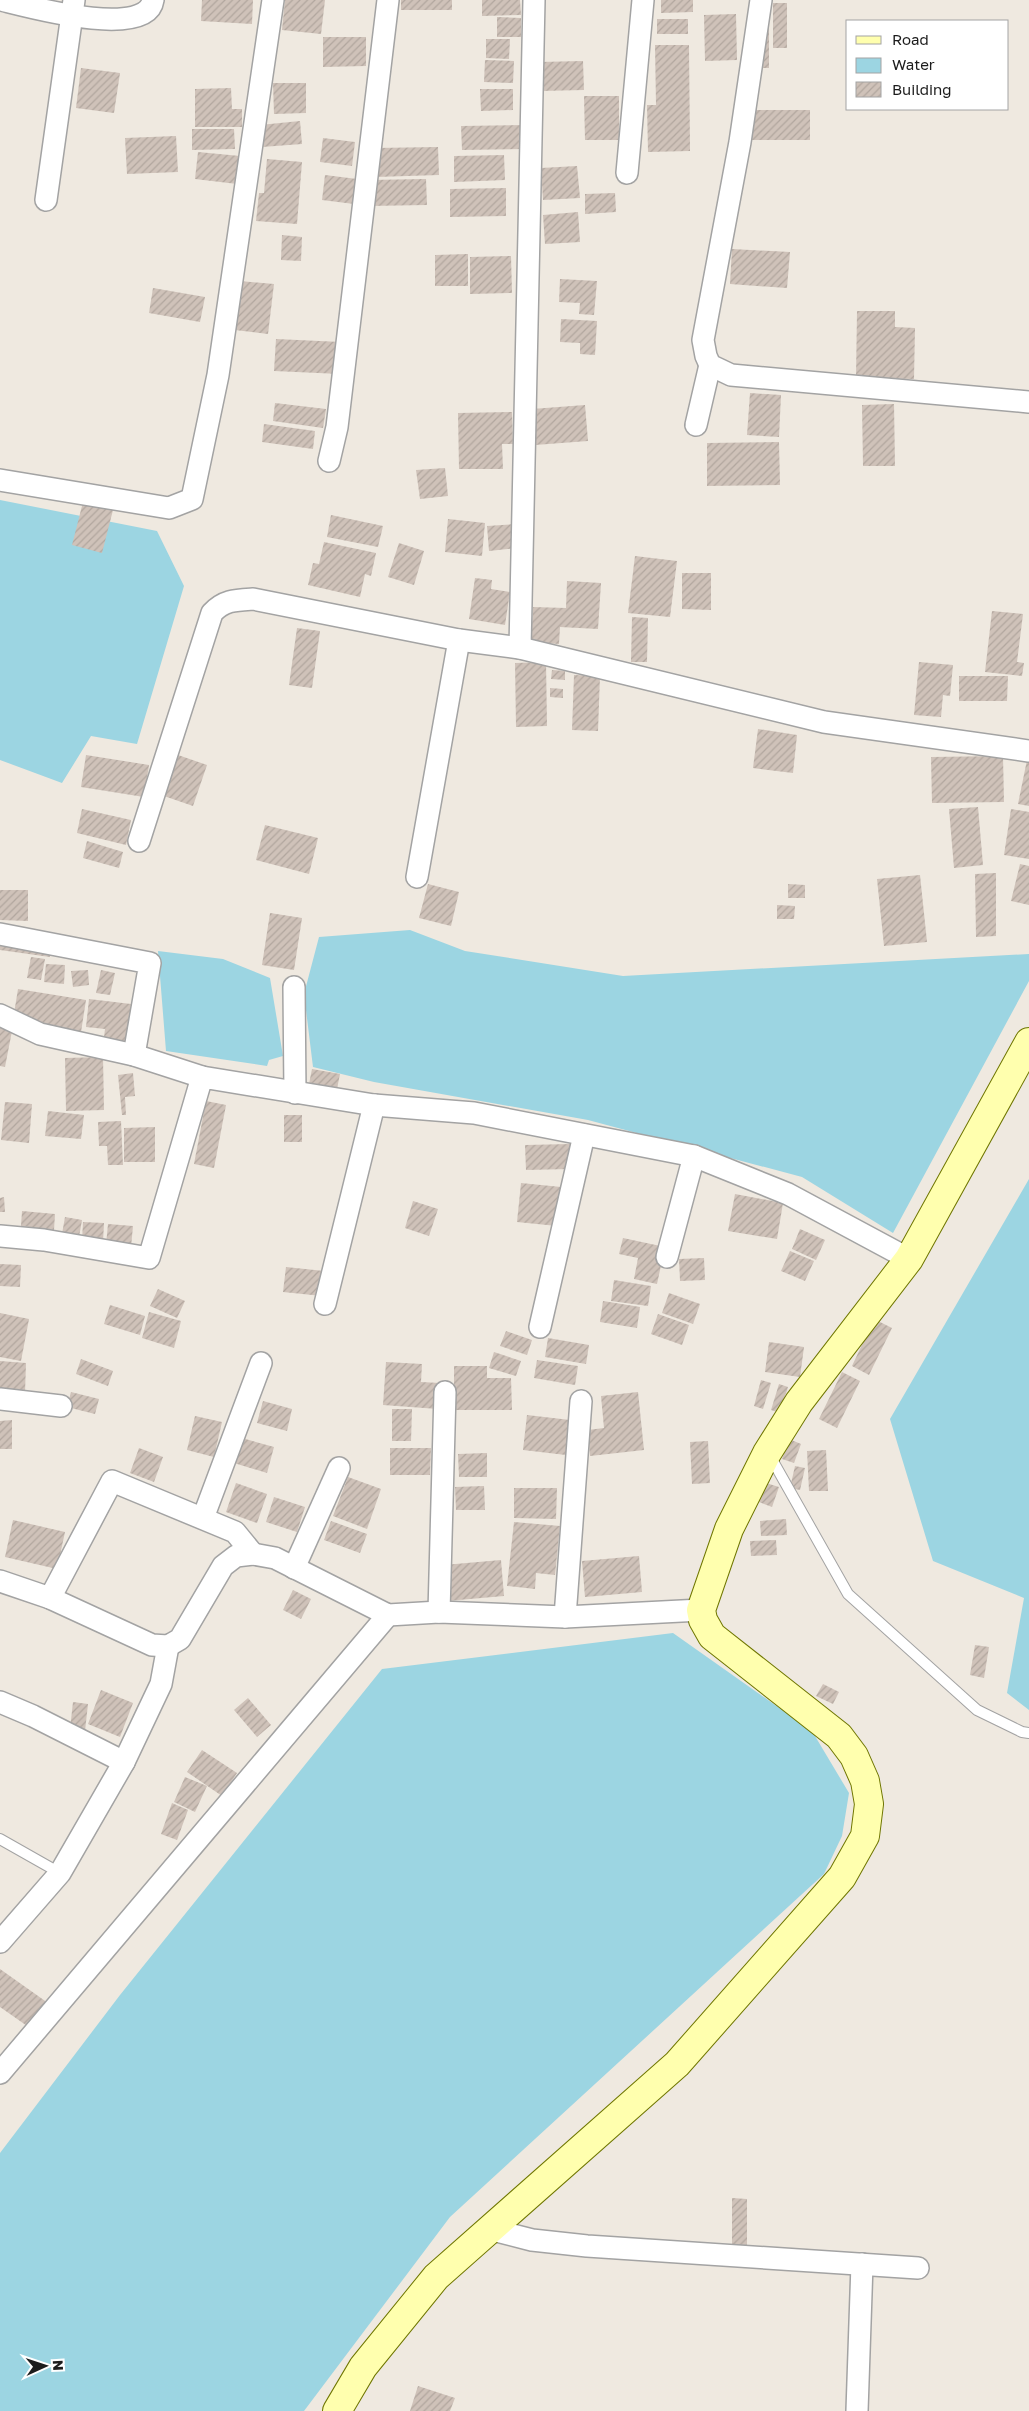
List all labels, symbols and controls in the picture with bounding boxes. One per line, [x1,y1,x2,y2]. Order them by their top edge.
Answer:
legend [846,20,1009,110]
text: Road [892,30,929,48]
text: Water [892,55,935,73]
text: Building [892,80,952,98]
north arrow [20,2341,70,2391]
text: N [50,2360,67,2371]

